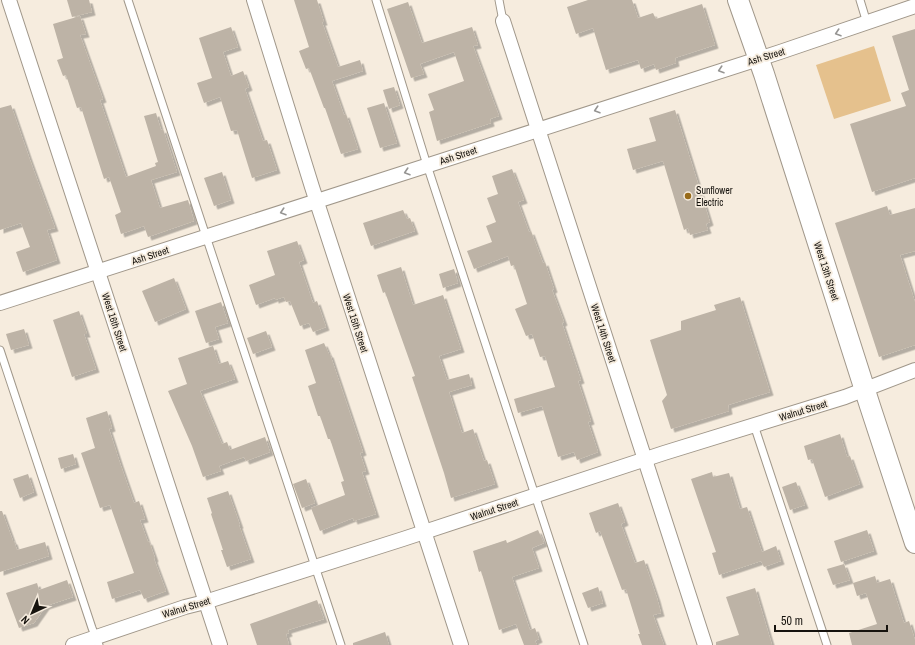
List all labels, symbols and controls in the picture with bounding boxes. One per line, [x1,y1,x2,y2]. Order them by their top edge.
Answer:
one-way arrow [835,28,842,36]
street label: Ash Street [745,44,787,69]
one-way arrow [717,66,724,74]
one-way arrow [594,106,601,114]
street label: Ash Street [437,143,479,168]
one-way arrow [403,167,410,176]
place label: Sunflower Electric [696,184,733,209]
marker: Sunflower Electric [683,191,693,201]
one-way arrow [279,207,286,216]
street label: West 13th Street [811,240,842,303]
street label: Ash Street [129,243,171,268]
street label: West 16th Street [99,291,130,354]
street label: West 15th Street [340,292,371,355]
street label: West 14th Street [588,302,619,365]
street label: Walnut Street [778,397,829,424]
street label: Walnut Street [469,495,520,523]
north arrow [12,593,52,633]
street label: Walnut Street [161,594,212,621]
scale bar [775,607,887,633]
text: N [18,613,32,627]
text: 50 m [781,613,803,629]

